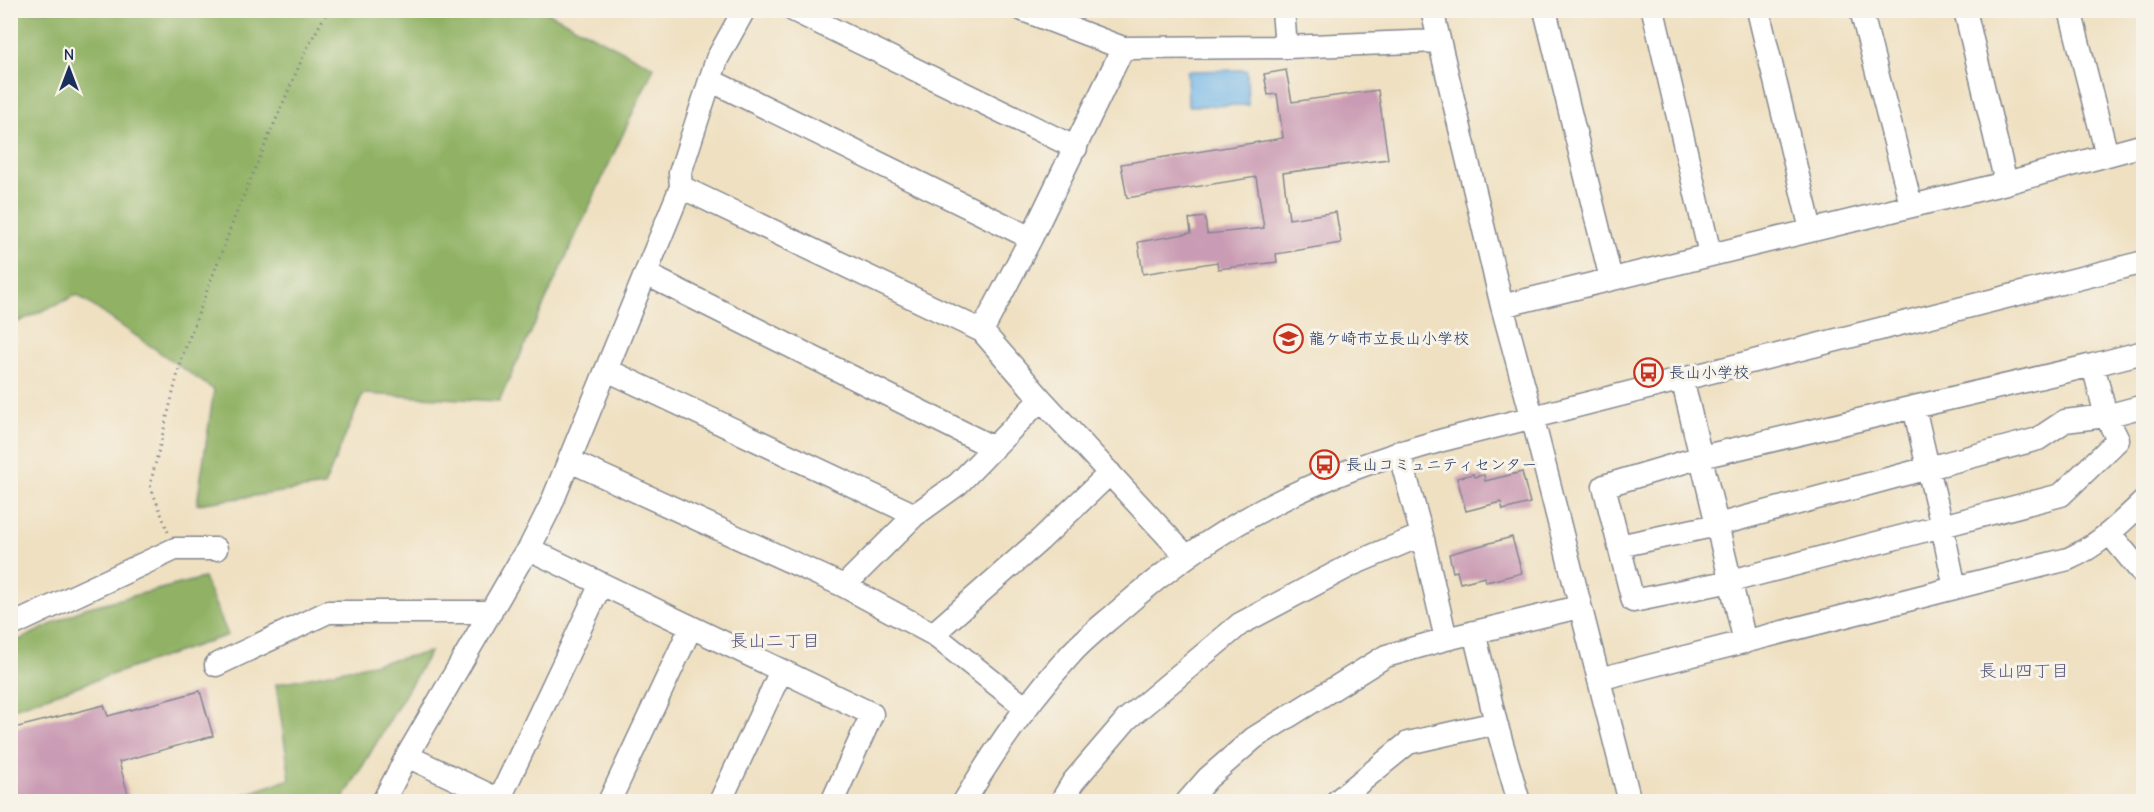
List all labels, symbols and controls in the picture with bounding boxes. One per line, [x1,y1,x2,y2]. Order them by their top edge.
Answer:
north arrow [39,39,99,99]
text: N [64,46,74,64]
school or university icon: 龍ケ崎市立長山小学校 [1272,322,1304,354]
place label: 龍ケ崎市立長山小学校 [1309,330,1469,348]
bus stop icon: 長山小学校 [1632,356,1664,388]
place label: 長山小学校 [1669,364,1749,382]
bus stop icon: 長山コミュニティセンター [1309,448,1341,480]
place label: 長山コミュニティセンター [1346,456,1537,474]
district label: 長山二丁目 [730,631,820,652]
district label: 長山四丁目 [1979,661,2069,682]

